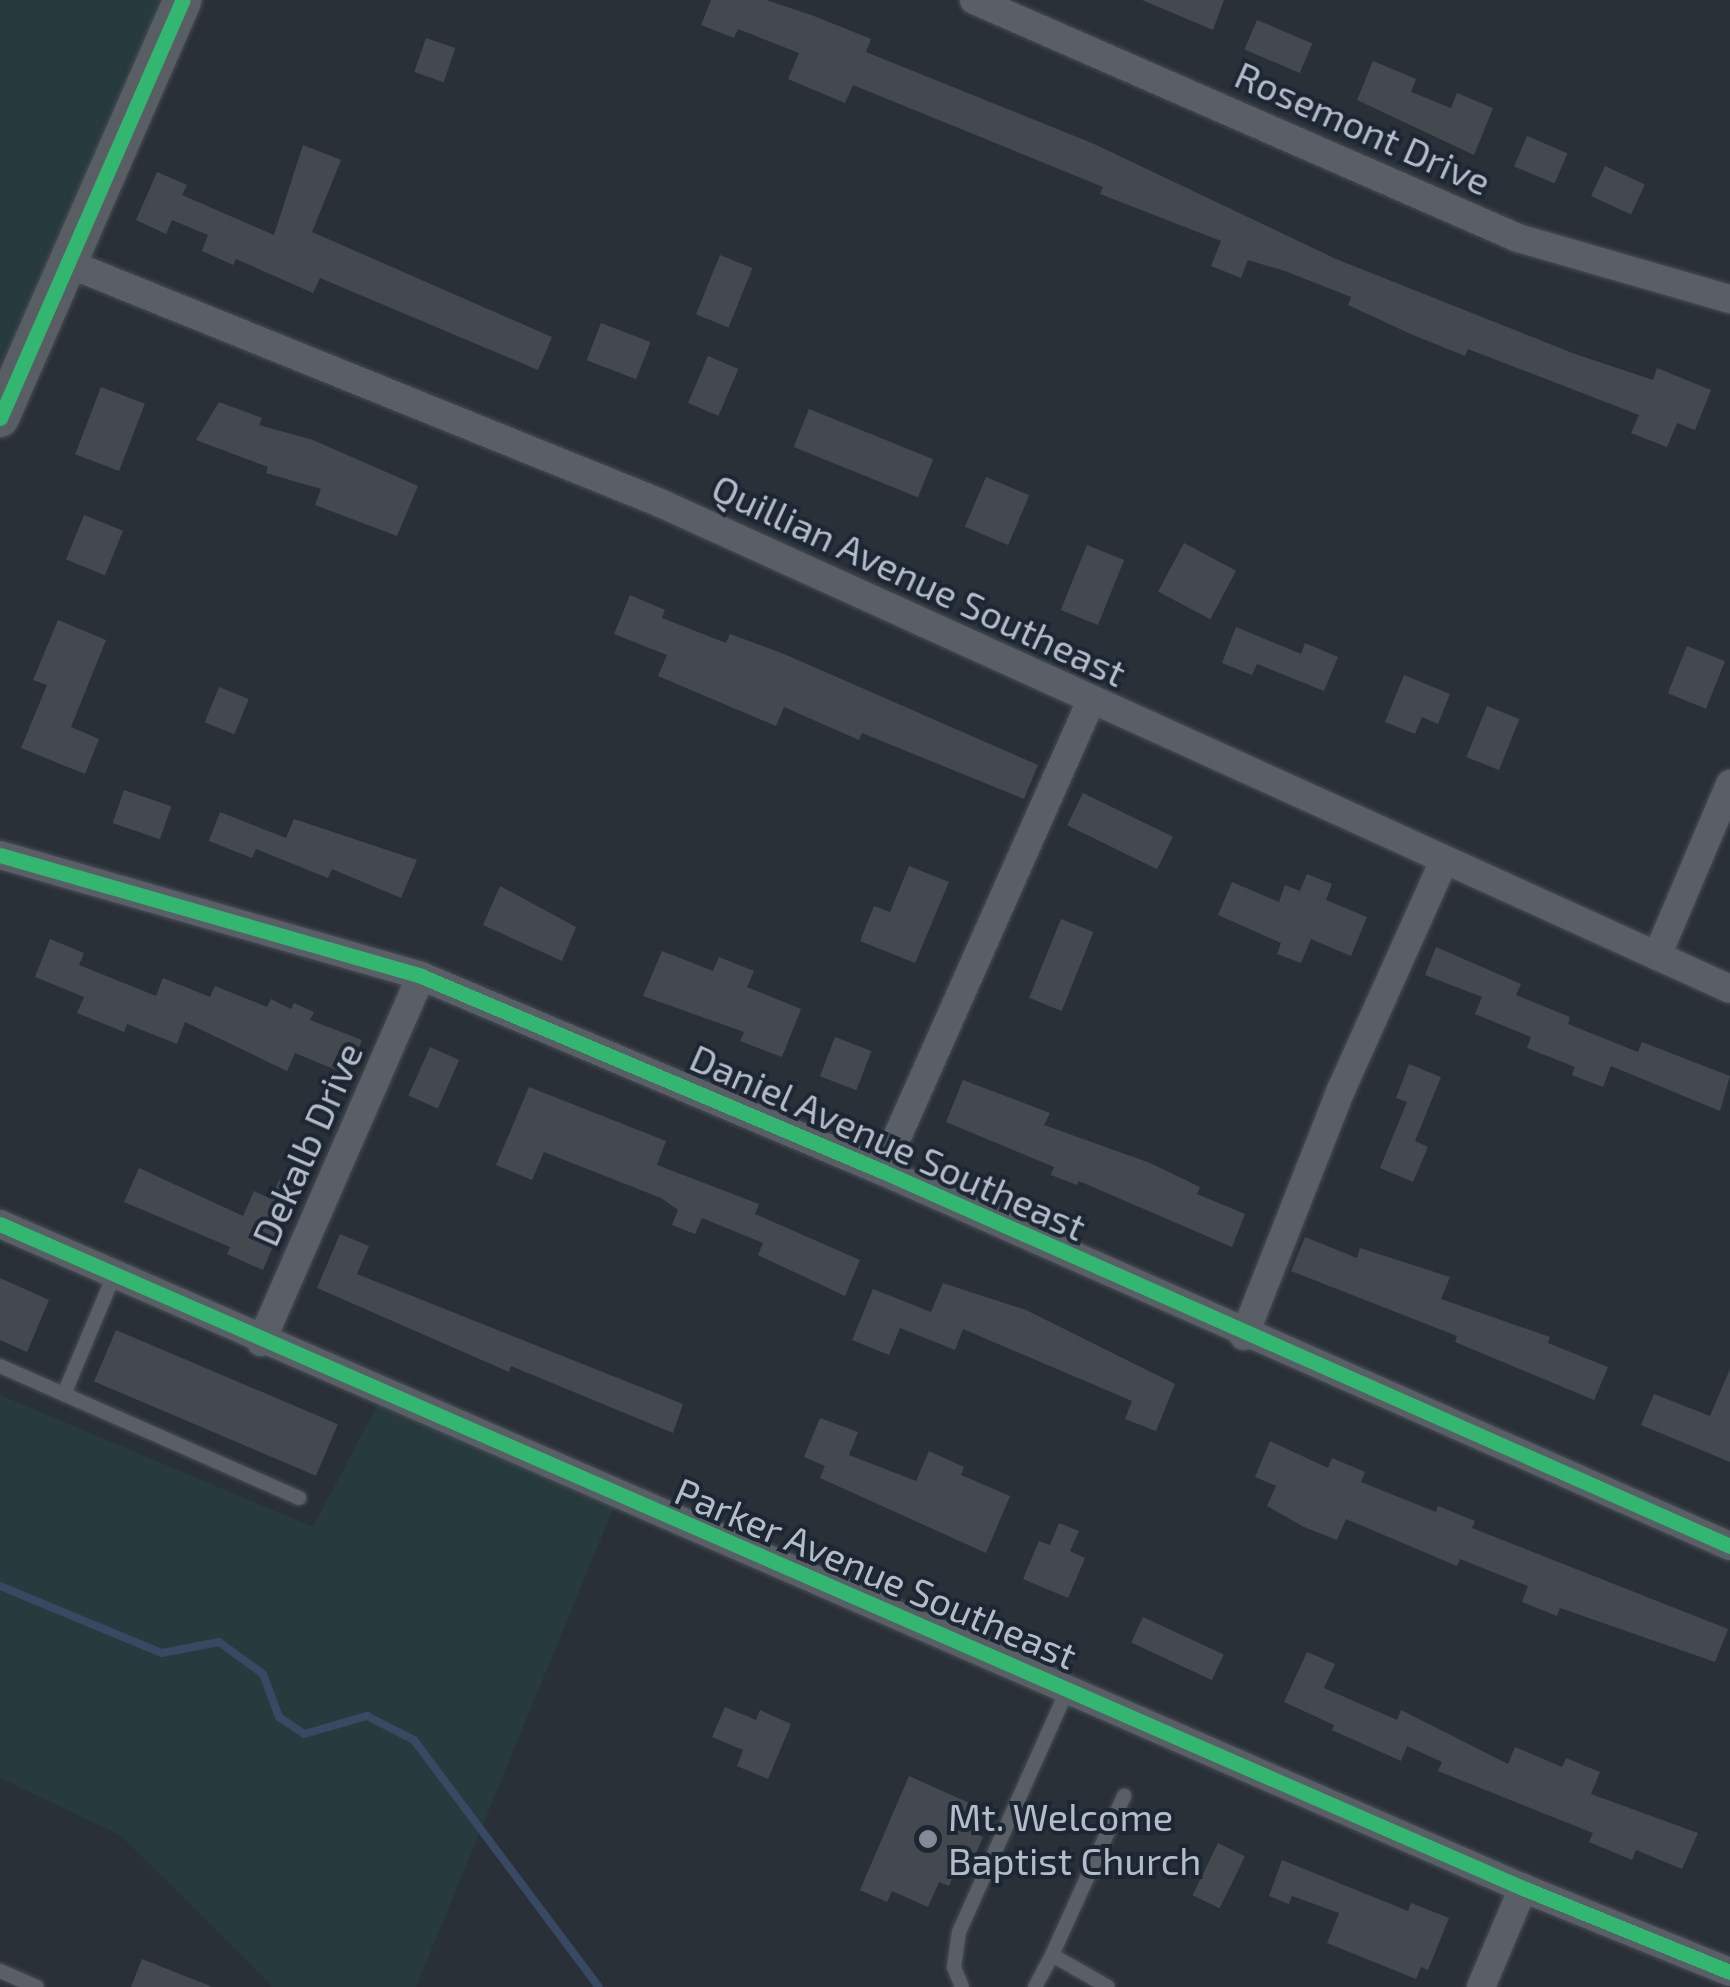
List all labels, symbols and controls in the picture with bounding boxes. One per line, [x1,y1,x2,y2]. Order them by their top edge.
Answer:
street label: Rosemont Drive [1228,51,1498,205]
street label: Quillian Avenue Southeast [705,464,1133,696]
street label: Daniel Avenue Southeast [682,1034,1094,1250]
street label: Dekalb Drive [242,1035,372,1253]
street label: Parker Avenue Southeast [668,1467,1084,1679]
place label: Mt. Welcome Baptist Church [948,1794,1201,1884]
marker: Mt. Welcome Baptist Church [917,1828,939,1850]

